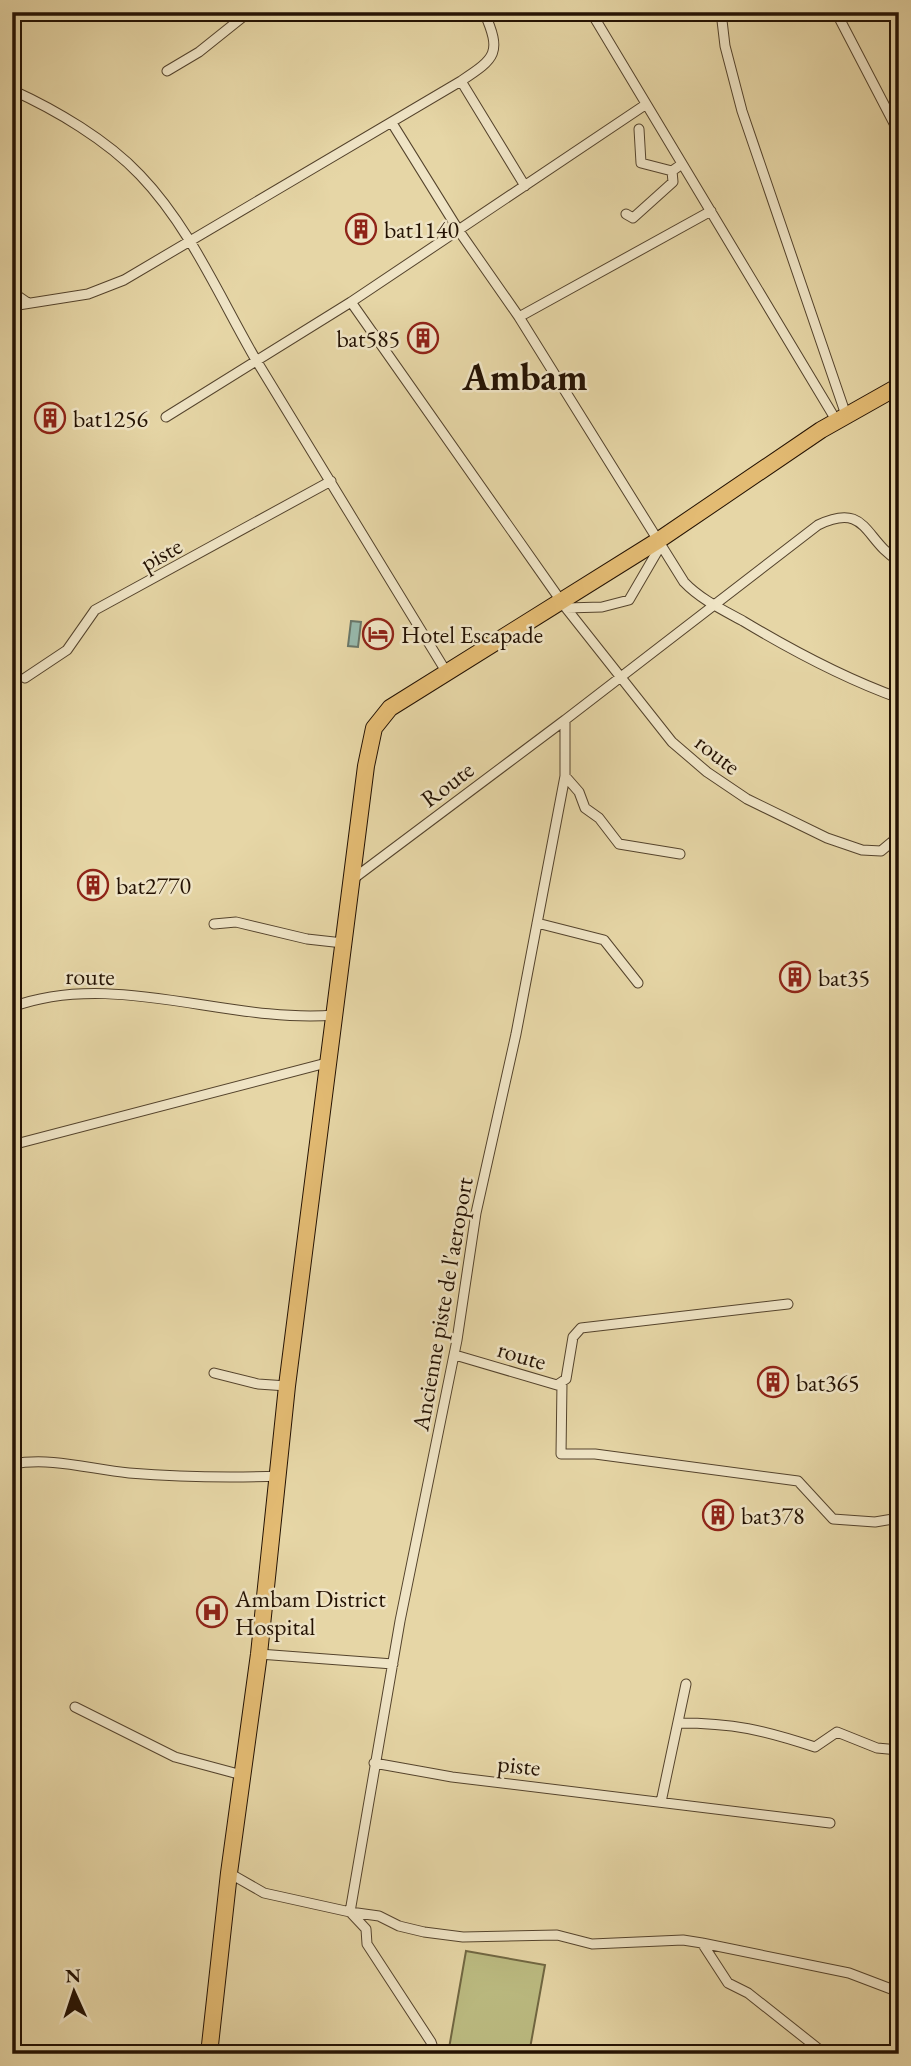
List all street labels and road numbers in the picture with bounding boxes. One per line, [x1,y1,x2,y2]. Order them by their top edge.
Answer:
street label: piste [135,530,187,578]
street label: route [689,727,747,781]
street label: Route [414,754,480,814]
street label: route [65,960,115,992]
street label: Ancienne piste de l'aeroport [404,1174,480,1434]
street label: route [494,1333,550,1377]
street label: piste [496,1747,542,1783]

